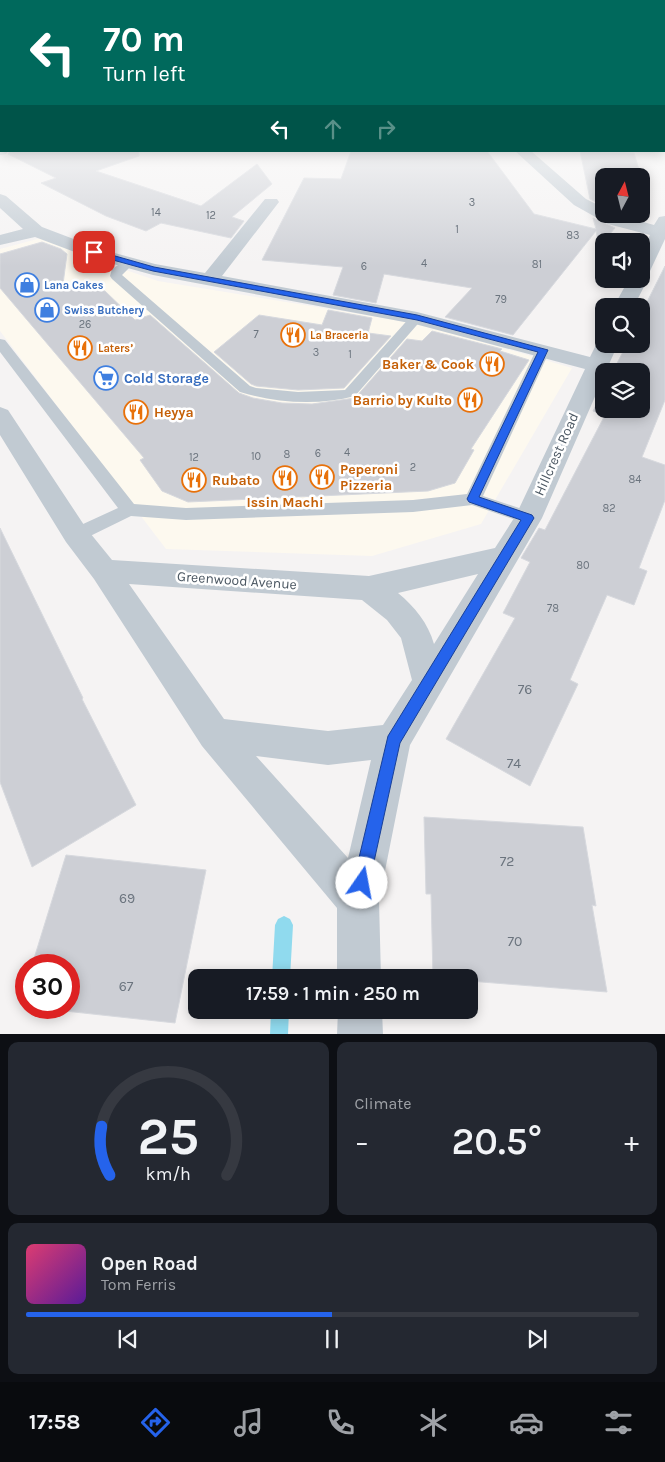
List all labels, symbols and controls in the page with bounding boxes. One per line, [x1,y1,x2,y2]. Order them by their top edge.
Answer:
text: 70 m [103,19,185,60]
icon: left [20,20,85,85]
text: Turn left [103,61,186,87]
icon: left [266,115,294,143]
icon: ahead [319,115,347,143]
icon: right [372,115,400,143]
north arrow [595,168,650,222]
map controls [595,168,650,418]
house number: 3 [469,196,475,209]
house number: 14 [151,206,161,219]
house number: 12 [206,209,216,222]
house number: 1 [455,223,459,236]
house number: 83 [566,229,580,242]
pin [73,231,115,273]
button: sound [595,233,650,288]
icon: arrive [80,238,108,266]
house number: 4 [421,257,427,270]
house number: 81 [532,258,542,271]
house number: 6 [361,260,367,273]
shop icon: Lana Cakes [14,272,40,298]
place label: Lana Cakes [44,279,104,292]
house number: 79 [495,293,507,306]
shop icon: Swiss Butchery [34,297,60,323]
button: search [595,298,650,353]
place label: Swiss Butchery [64,304,145,317]
house number: 26 [79,318,91,331]
restaurant icon: La Braceria [280,322,306,348]
house number: 7 [253,328,259,341]
place label: La Braceria [310,329,369,342]
restaurant icon: Laters’ [67,335,93,361]
place label: Laters’ [98,342,133,355]
house number: 3 [313,346,319,359]
house number: 1 [348,348,352,361]
restaurant icon: Baker & Cook [479,351,505,377]
place label: Baker & Cook [382,356,475,373]
button: layers [595,363,650,418]
supermarket icon: Cold Storage [93,365,119,391]
place label: Cold Storage [124,370,209,387]
restaurant icon: Barrio by Kulto [457,387,483,413]
place label: Barrio by Kulto [353,392,452,409]
restaurant icon: Heyya [123,399,149,425]
place label: Heyya [154,404,194,421]
street label: Hillcrest Road [531,410,582,498]
house number: 4 [344,446,350,459]
house number: 6 [315,447,321,460]
house number: 8 [284,448,291,461]
house number: 10 [251,450,261,463]
house number: 12 [189,451,199,464]
place label: Peperoni Pizzeria [340,461,398,494]
house number: 2 [410,461,416,474]
restaurant icon: Peperoni Pizzeria [309,464,335,490]
restaurant icon: Issin Machi [272,465,298,491]
restaurant icon: Rubato [181,467,207,493]
place label: Rubato [212,472,260,489]
house number: 84 [629,473,641,486]
place label: Issin Machi [246,494,324,511]
house number: 82 [602,502,616,515]
house number: 80 [576,559,590,572]
street label: Greenwood Avenue [176,568,297,593]
house number: 78 [547,602,559,615]
house number: 76 [518,681,532,698]
house number: 74 [507,755,521,772]
house number: 72 [500,853,514,870]
position arrow [335,856,387,908]
house number: 69 [119,890,135,907]
house number: 70 [508,933,522,950]
speed limit sign: 30 [15,954,80,1019]
house number: 67 [119,978,134,995]
text: 17:59 · 1 min · 250 m [246,983,420,1005]
text: Climate [355,1094,412,1113]
text: 25 [137,1106,199,1167]
text: 20.5° [452,1119,542,1164]
text: − [355,1125,369,1158]
text: + [624,1125,639,1158]
text: km/h [146,1164,191,1185]
text: Open Road [101,1253,198,1275]
text: Tom Ferris [101,1275,176,1294]
icon: previous [114,1325,142,1353]
icon: pause [318,1325,346,1353]
icon: next [523,1325,551,1353]
icon: directions [138,1405,173,1440]
icon: music [231,1405,266,1440]
icon: phone [323,1405,358,1440]
icon: climate [416,1405,451,1440]
icon: car [509,1405,544,1440]
icon: filters [601,1405,636,1440]
text: 17:58 [29,1409,81,1435]

